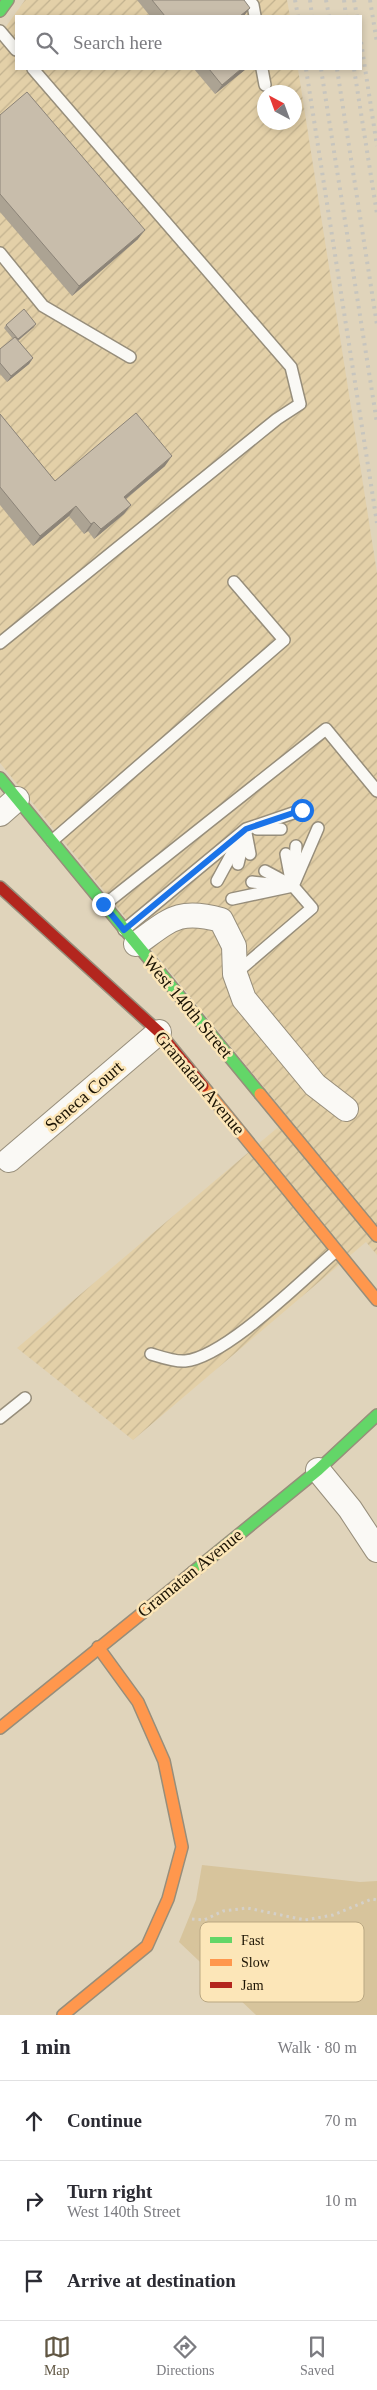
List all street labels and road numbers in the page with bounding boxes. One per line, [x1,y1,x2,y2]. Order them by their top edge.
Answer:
street label: West 140th Street [139,952,237,1062]
street label: Gramatan Avenue [151,1027,249,1139]
street label: Seneca Court [41,1057,127,1135]
street label: Gramatan Avenue [134,1525,246,1621]

